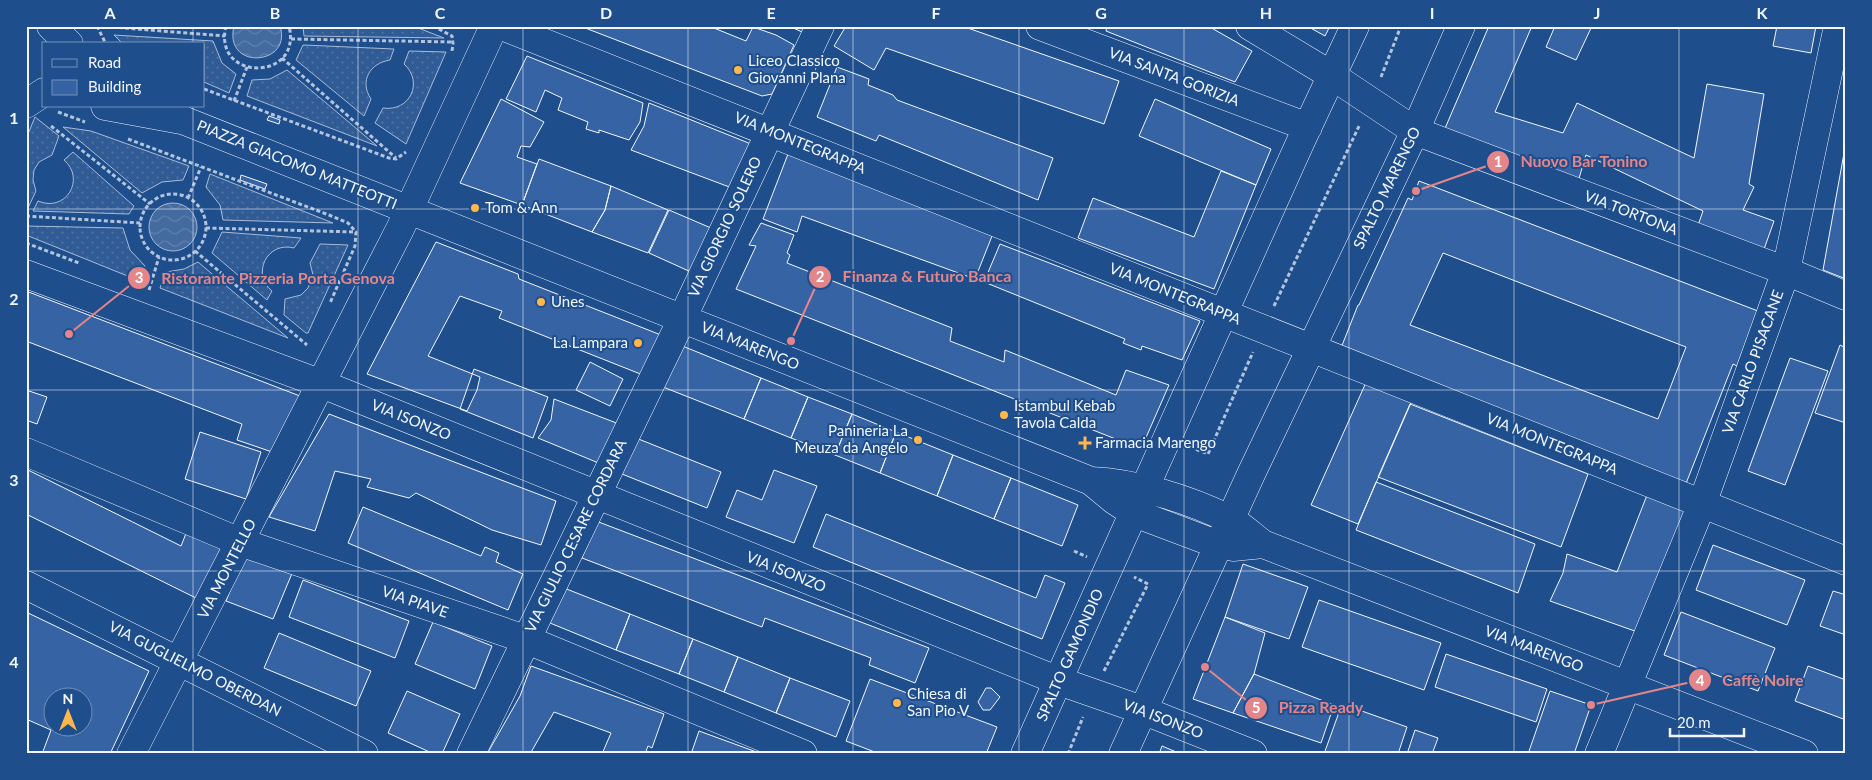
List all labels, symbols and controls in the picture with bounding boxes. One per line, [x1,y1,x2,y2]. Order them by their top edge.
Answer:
text: A [103,3,116,22]
text: B [270,3,280,22]
text: C [435,3,446,22]
text: D [600,3,612,22]
text: E [766,3,776,22]
text: F [931,3,941,22]
text: G [1095,3,1107,22]
text: H [1260,3,1272,22]
text: I [1430,3,1434,22]
text: J [1594,3,1600,22]
text: K [1757,3,1769,22]
legend [42,42,205,108]
street label: VIA SANTA GORIZIA [1106,43,1243,110]
place label: Liceo Classico Giovanni Plana [748,51,846,86]
text: Road [88,53,121,71]
marker: Liceo Classico Giovanni Plana [732,64,744,76]
text: Building [88,77,141,95]
street label: VIA MONTEGRAPPA [732,107,870,177]
text: 1 [9,108,19,127]
street label: PIAZZA GIACOMO MATTEOTTI [195,116,400,213]
street label: SPALTO MARENGO [1349,124,1423,252]
callout: Nuovo Bar Tonino [1485,146,1658,177]
text: Nuovo Bar Tonino [1520,151,1648,170]
text: 1 [1494,152,1502,170]
street label: VIA GIORGIO SOLERO [684,153,765,300]
street label: VIA TORTONA [1582,186,1681,238]
place label: Tom & Ann [485,198,558,216]
marker: Tom & Ann [469,202,481,214]
street label: VIA MONTEGRAPPA [1107,258,1245,328]
callout: Finanza & Futuro Banca [808,261,1021,292]
callout: Ristorante Pizzeria Porta Genova [126,262,405,293]
text: Finanza & Futuro Banca [843,266,1011,285]
text: 2 [816,267,825,285]
text: 3 [135,268,143,286]
text: Ristorante Pizzeria Porta Genova [161,268,395,287]
street label: VIA CARLO PISACANE [1718,287,1786,436]
text: 2 [9,289,19,308]
place label: Unes [551,292,585,310]
marker: Unes [535,296,547,308]
street label: VIA MARENGO [699,317,802,373]
place label: La Lampara [553,333,628,351]
marker: La Lampara [632,337,644,349]
street label: VIA ISONZO [369,395,454,443]
place label: Istambul Kebab Tavola Calda [1014,396,1115,431]
street label: VIA MONTEGRAPPA [1484,408,1622,478]
marker: Istambul Kebab Tavola Calda [998,409,1010,421]
place label: Panineria La Meuza da Angelo [795,421,908,456]
place label: Farmacia Marengo [1095,433,1216,451]
marker: Panineria La Meuza da Angelo [912,434,924,446]
street label: VIA GIULIO CESARE CORDARA [520,435,630,635]
marker: Farmacia Marengo [1079,437,1091,449]
text: 3 [9,470,19,489]
street label: VIA MONTELLO [193,516,259,621]
street label: VIA ISONZO [744,547,829,595]
street label: VIA PIAVE [380,581,451,621]
street label: SPALTO GAMONDIO [1032,586,1106,724]
street label: VIA GUGLIELMO OBERDAN [106,617,285,720]
street label: VIA MARENGO [1482,621,1586,675]
text: 4 [9,652,19,671]
callout: Caffè Noire [1687,665,1814,696]
text: Caffè Noire [1722,670,1804,689]
text: 4 [1696,671,1705,689]
place label: Chiesa di San Pio V [907,684,970,719]
north arrow [42,688,92,738]
text: N [63,690,73,707]
callout: Pizza Ready [1244,692,1374,723]
street label: VIA ISONZO [1121,695,1206,742]
marker: Chiesa di San Pio V [891,697,903,709]
text: Pizza Ready [1279,697,1364,716]
text: 5 [1252,698,1260,716]
scale bar [1670,705,1743,737]
text: 20 m [1677,713,1711,731]

